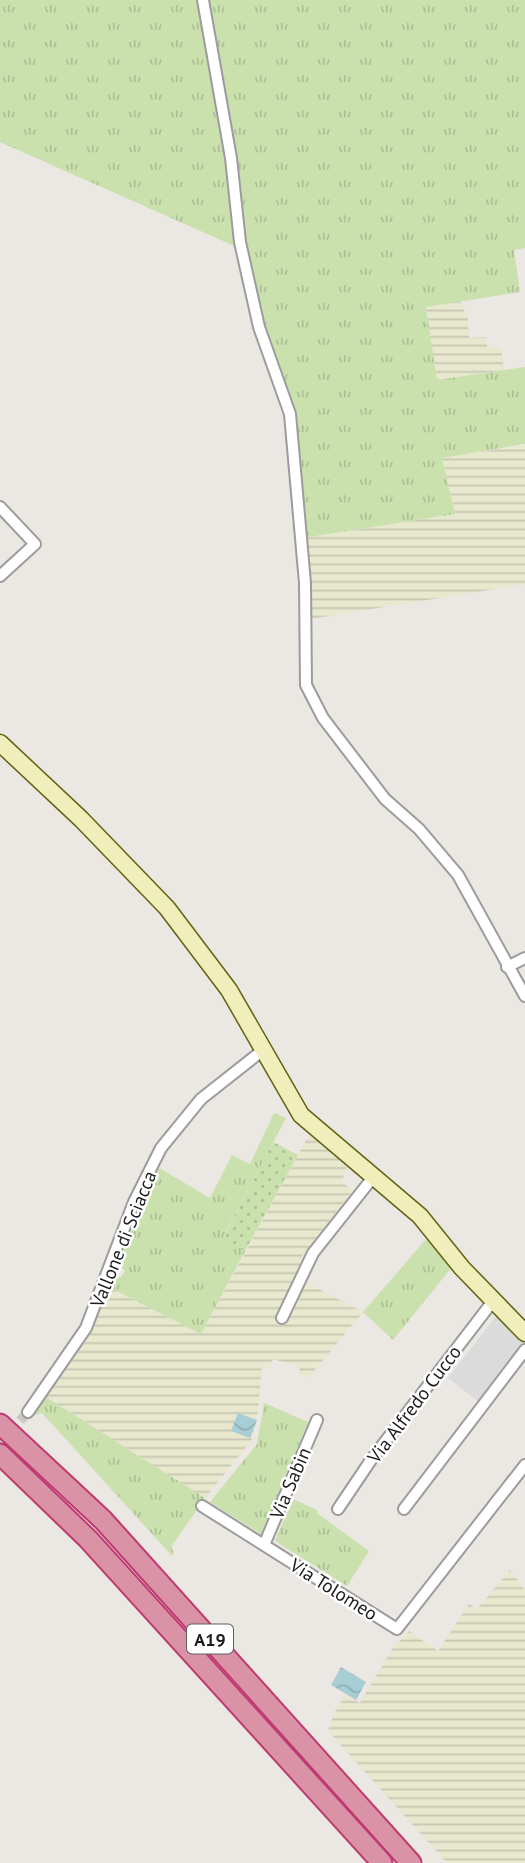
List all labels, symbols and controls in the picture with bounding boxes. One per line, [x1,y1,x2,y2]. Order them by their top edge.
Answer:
street label: Vallone di Sciacca [84,1167,161,1312]
street label: Via Alfredo Cucco [361,1340,466,1468]
street label: Via Sabin [264,1443,316,1523]
street label: Via Tolomeo [285,1552,382,1625]
road number: A19 [187,1624,233,1654]

